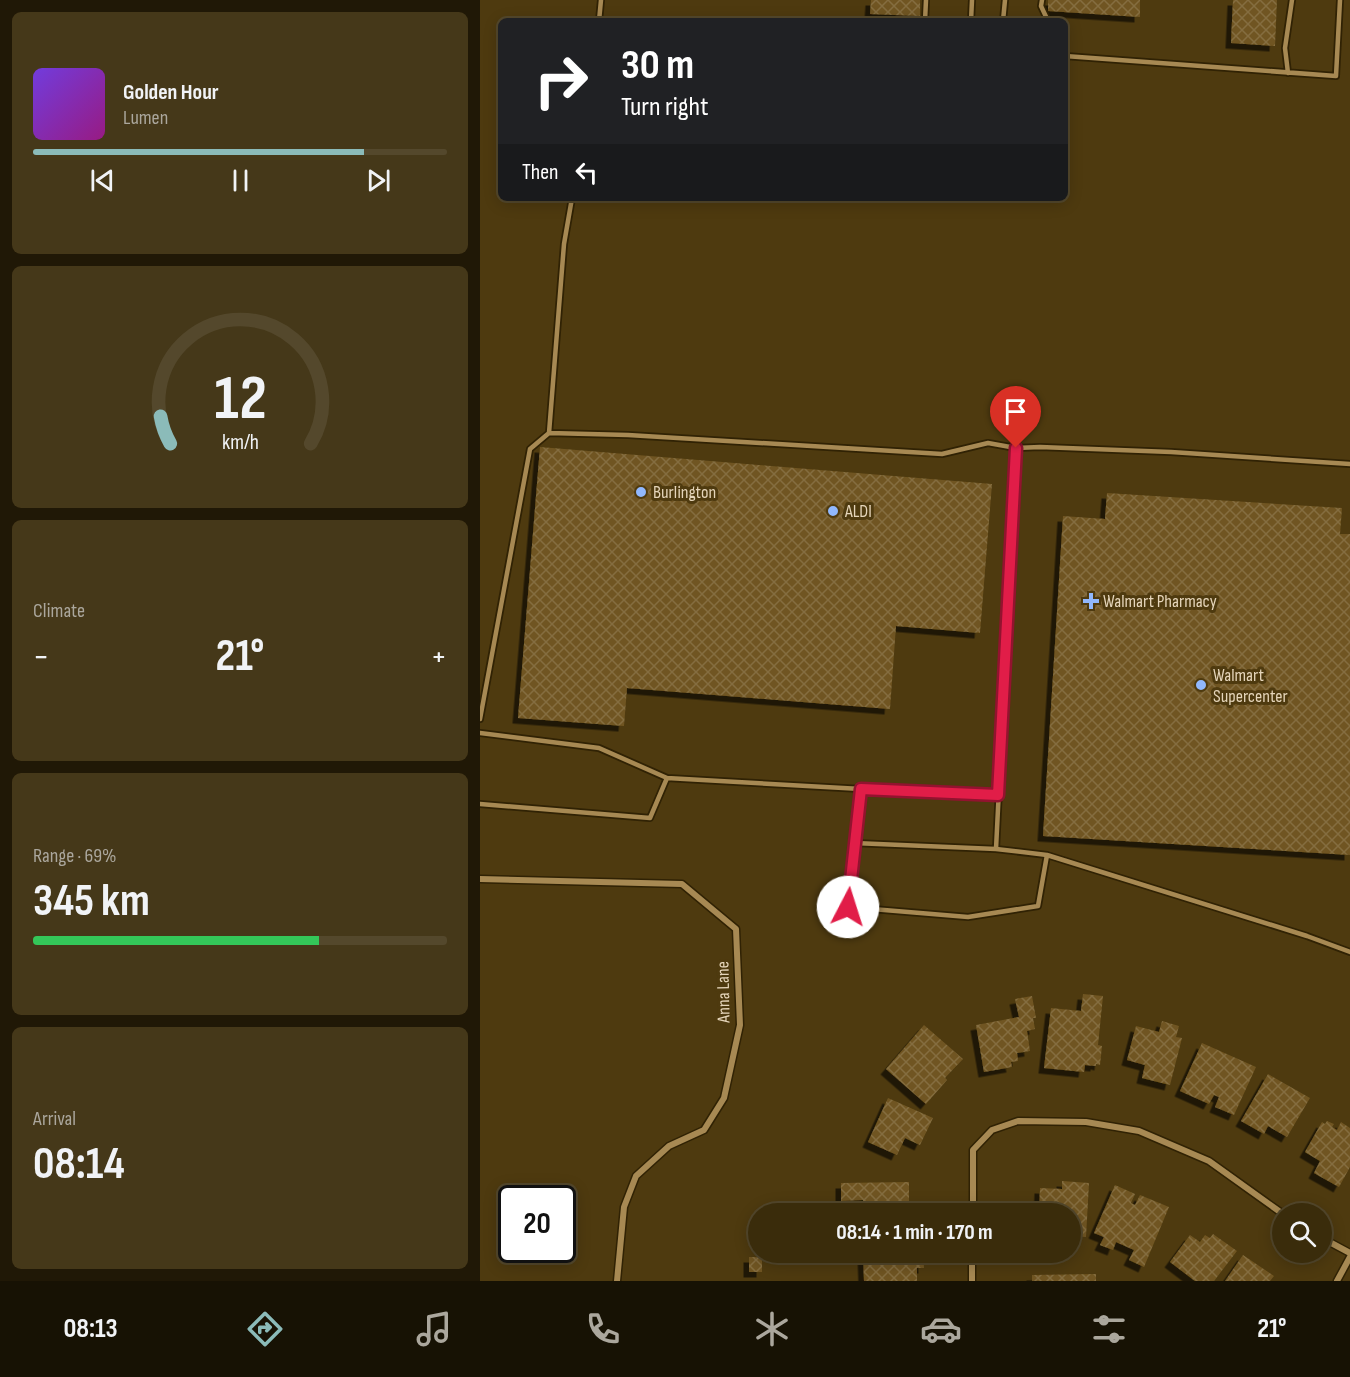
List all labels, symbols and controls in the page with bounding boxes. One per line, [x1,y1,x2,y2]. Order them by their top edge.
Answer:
text: 30 m [621,40,694,91]
icon: right [522,42,600,120]
text: Golden Hour [123,79,219,106]
text: Turn right [621,91,708,123]
text: Lumen [123,106,168,130]
icon: left [570,156,603,189]
text: Then [522,159,558,186]
icon: previous [86,164,119,197]
icon: pause [224,164,257,197]
icon: next [362,164,395,197]
text: 12 [214,362,266,437]
pin [990,386,1041,448]
icon: arrive [999,395,1032,428]
text: km/h [221,430,259,455]
place label: Burlington [653,482,716,503]
marker: Burlington [634,485,648,499]
place label: ALDI [844,501,872,522]
marker: ALDI [826,504,840,518]
place label: Walmart Pharmacy [1103,591,1217,612]
marker: Walmart Pharmacy [1084,594,1098,608]
text: Climate [33,599,85,623]
text: 21° [216,629,264,684]
text: − [33,637,49,677]
text: + [431,637,447,677]
place label: Walmart Supercenter [1213,665,1288,707]
marker: Walmart Supercenter [1194,678,1208,692]
text: Range · 69% [33,844,117,868]
text: 345 km [33,874,150,929]
position arrow [816,875,880,939]
street label: Anna Lane [712,961,735,1024]
text: Arrival [33,1107,76,1131]
text: 08:14 [33,1137,125,1192]
speed limit sign: 20 [498,1185,576,1263]
map controls [1272,1203,1332,1263]
button: search [1272,1203,1332,1263]
text: 08:14 · 1 min · 170 m [836,1219,993,1246]
icon: directions [244,1308,286,1350]
icon: music [413,1308,455,1350]
icon: phone [582,1308,624,1350]
icon: climate [751,1308,793,1350]
icon: car [920,1308,962,1350]
icon: filters [1088,1308,1130,1350]
text: 08:13 [63,1313,118,1345]
text: 21° [1257,1313,1287,1345]

